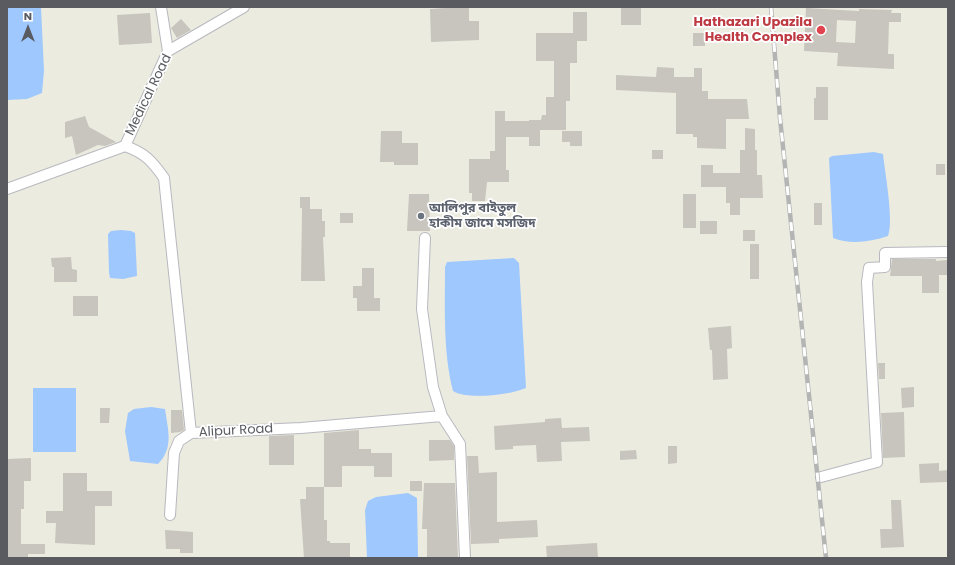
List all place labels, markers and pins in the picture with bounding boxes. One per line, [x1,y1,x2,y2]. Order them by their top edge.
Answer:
place label: Hathazari Upazila Health Complex [694,15,812,46]
marker: Hathazari Upazila Health Complex [815,24,827,36]
place label: আলিপুর বাইতুল হাকীম জামে মসজিদ [429,201,536,232]
marker: আলিপুর বাইতুল হাকীম জামে মসজিদ [416,211,426,221]

